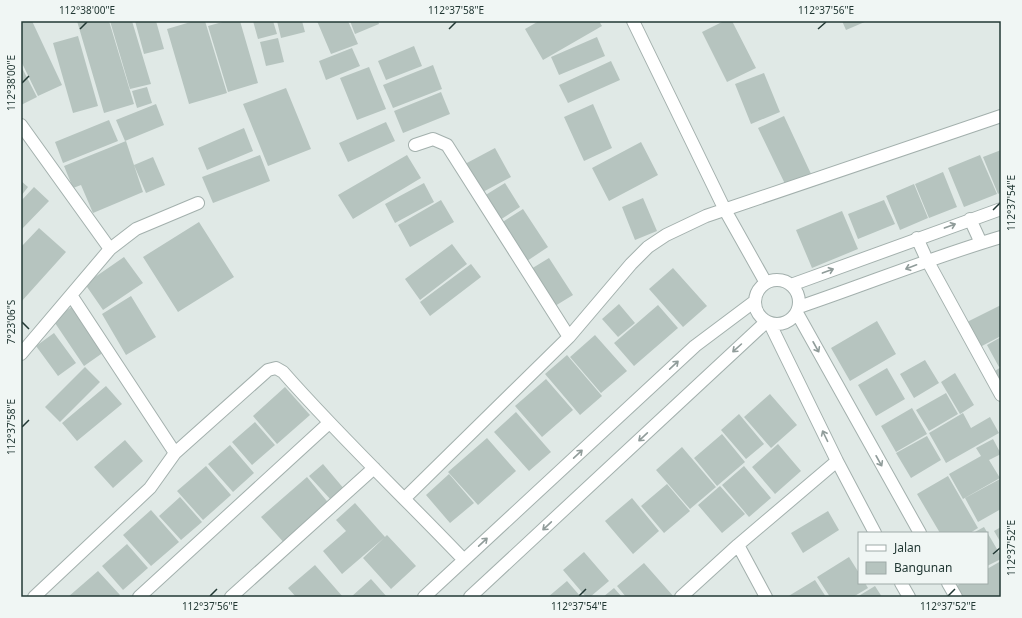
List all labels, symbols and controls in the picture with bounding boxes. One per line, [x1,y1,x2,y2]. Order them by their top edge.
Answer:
text: 112°38'00"E [59,3,115,17]
text: 112°37'58"E [428,3,484,17]
text: 112°37'56"E [798,3,854,17]
text: 112°38'00"E [4,55,18,111]
text: 112°37'54"E [1004,175,1018,231]
one-way arrow [943,222,955,230]
one-way arrow [905,263,917,271]
one-way arrow [821,267,833,275]
text: 7°23'06"S [4,299,18,344]
one-way arrow [812,341,820,353]
one-way arrow [732,343,742,352]
one-way arrow [669,360,679,370]
text: 112°37'58"E [4,399,18,455]
one-way arrow [821,431,828,443]
one-way arrow [638,433,648,442]
one-way arrow [573,449,584,458]
one-way arrow [876,455,884,467]
text: 112°37'52"E [1004,520,1018,576]
one-way arrow [542,521,553,530]
legend [858,532,988,584]
one-way arrow [478,537,488,547]
text: Jalan [893,539,921,556]
text: Bangunan [894,559,952,576]
text: 112°37'56"E [182,599,238,613]
text: 112°37'54"E [551,599,607,613]
text: 112°37'52"E [920,599,976,613]

